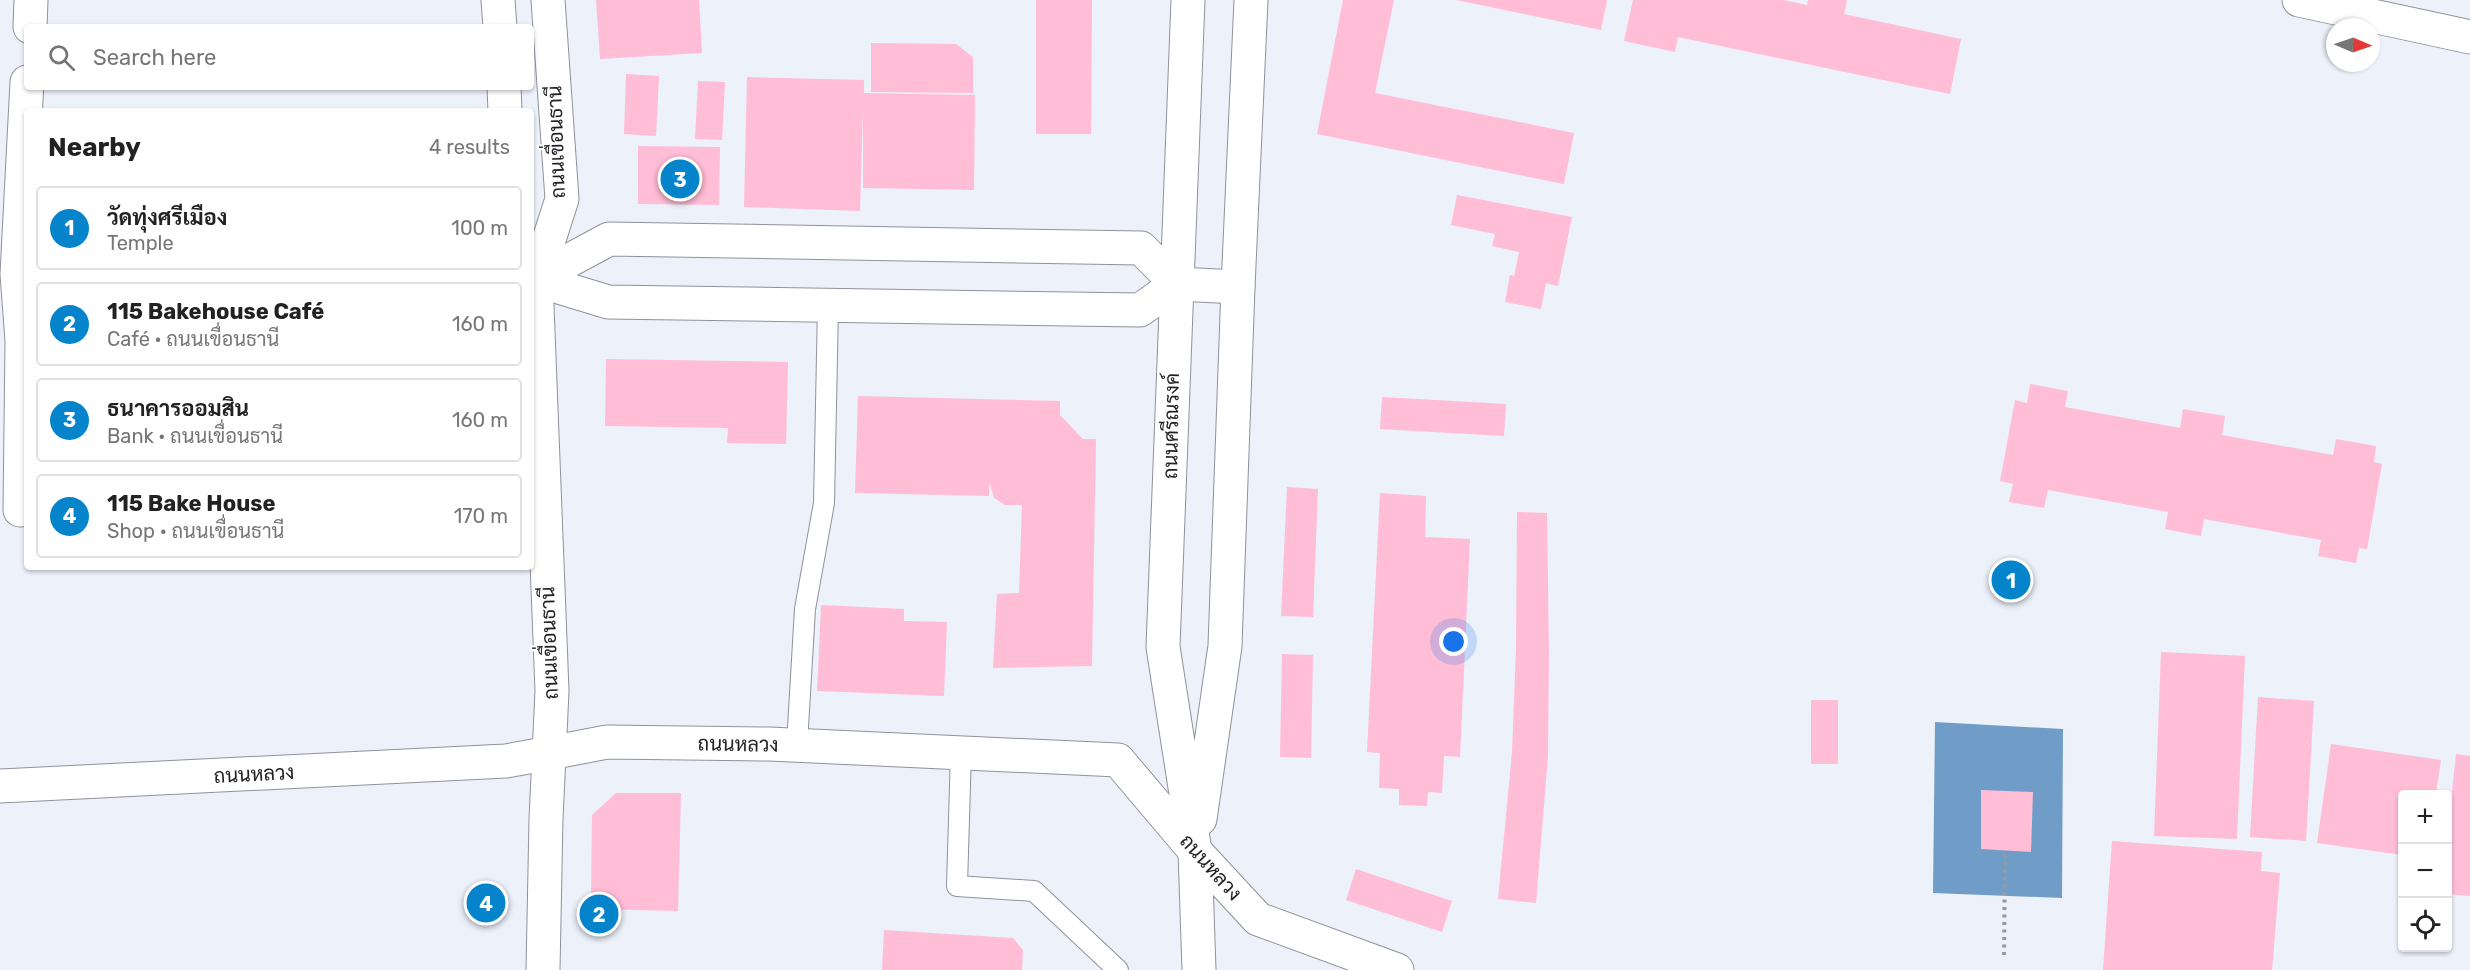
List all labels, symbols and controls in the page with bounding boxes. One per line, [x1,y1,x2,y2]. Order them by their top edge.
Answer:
north arrow [2326,18,2380,72]
search box [24,24,534,90]
icon: search [45,41,78,74]
text: Search here [93,44,216,71]
street label: ถนนเขื่อนธานี [537,85,570,199]
text: Nearby [48,132,141,163]
text: 4 results [429,135,510,159]
pin: 3 [660,156,700,201]
text: วัดทุ่งศรีเมือง [107,204,227,231]
text: 1 [65,216,74,240]
text: 100 m [451,216,508,240]
text: Temple [107,231,174,255]
text: 115 Bakehouse Café [107,298,324,325]
text: 2 [63,312,76,336]
text: 160 m [452,312,508,336]
text: Café · ถนนเขื่อนธานี [107,327,279,351]
street label: ถนนศรีณรงค์ [1156,373,1184,479]
text: ธนาคารออมสิน [107,395,249,422]
text: 3 [63,408,76,432]
text: 160 m [452,408,508,432]
text: Bank · ถนนเขื่อนธานี [107,424,283,448]
text: 115 Bake House [107,490,276,517]
text: 4 [63,504,76,528]
text: 170 m [454,504,508,528]
text: Shop · ถนนเขื่อนธานี [107,519,284,543]
pin: 1 [1992,558,2030,602]
street label: ถนนเขื่อนธานี [530,586,563,700]
your location [1439,627,1468,656]
street label: ถนนหลวง [697,731,779,757]
street label: ถนนหลวง [213,760,295,788]
map controls [2398,790,2452,952]
button: + [2398,790,2452,844]
street label: ถนนหลวง [1175,829,1247,905]
button: − [2398,844,2452,898]
pin: 4 [466,880,506,926]
pin: 2 [580,892,618,936]
button: locate [2398,898,2452,952]

